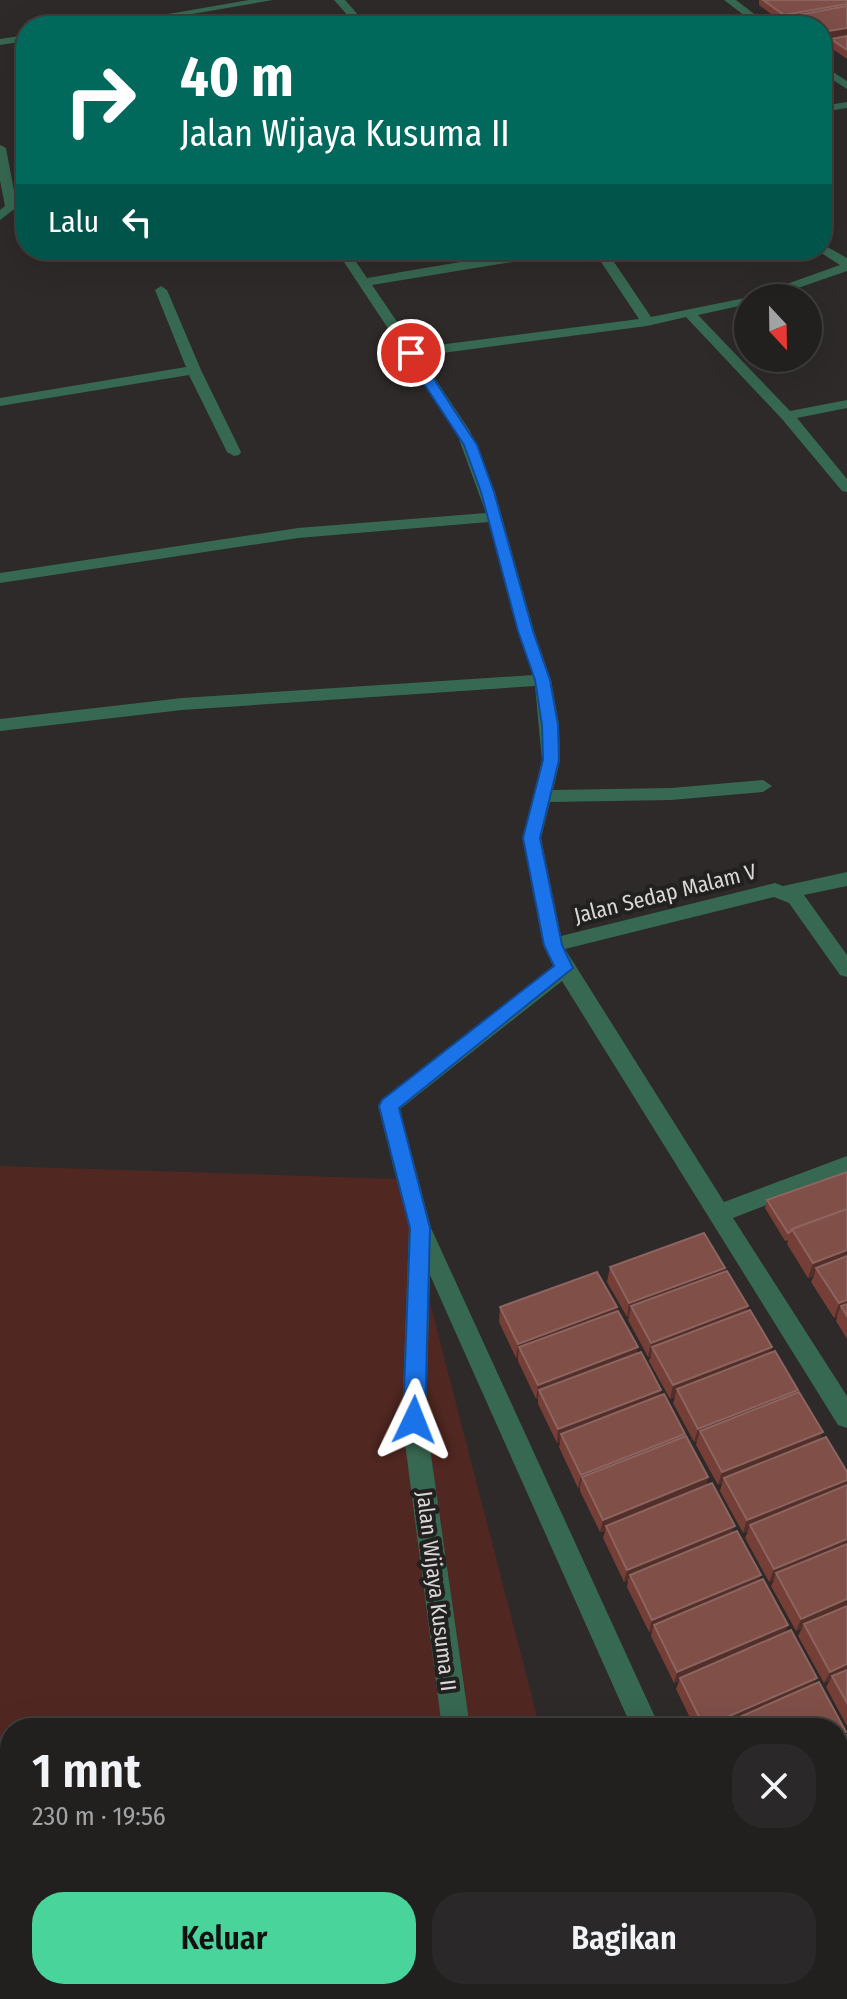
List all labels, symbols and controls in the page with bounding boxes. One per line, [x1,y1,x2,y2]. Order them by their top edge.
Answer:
text: 40 m [180,44,294,111]
icon: right [48,48,152,152]
text: Jalan Wijaya Kusuma II [180,112,510,156]
icon: left [115,200,159,244]
text: Lalu [48,204,99,240]
north arrow [734,284,822,372]
map controls [734,284,822,372]
pin [377,319,445,387]
icon: arrive [389,331,433,375]
street label: Jalan Sedap Malam V [571,858,760,929]
position arrow [372,1378,456,1462]
street label: Jalan Wijaya Kusuma II [411,1489,462,1693]
text: 1 mnt [32,1742,141,1800]
button: close [732,1744,816,1828]
text: 230 m · 19:56 [32,1801,166,1832]
button: Keluar [32,1892,416,1984]
button: Bagikan [432,1892,816,1984]

